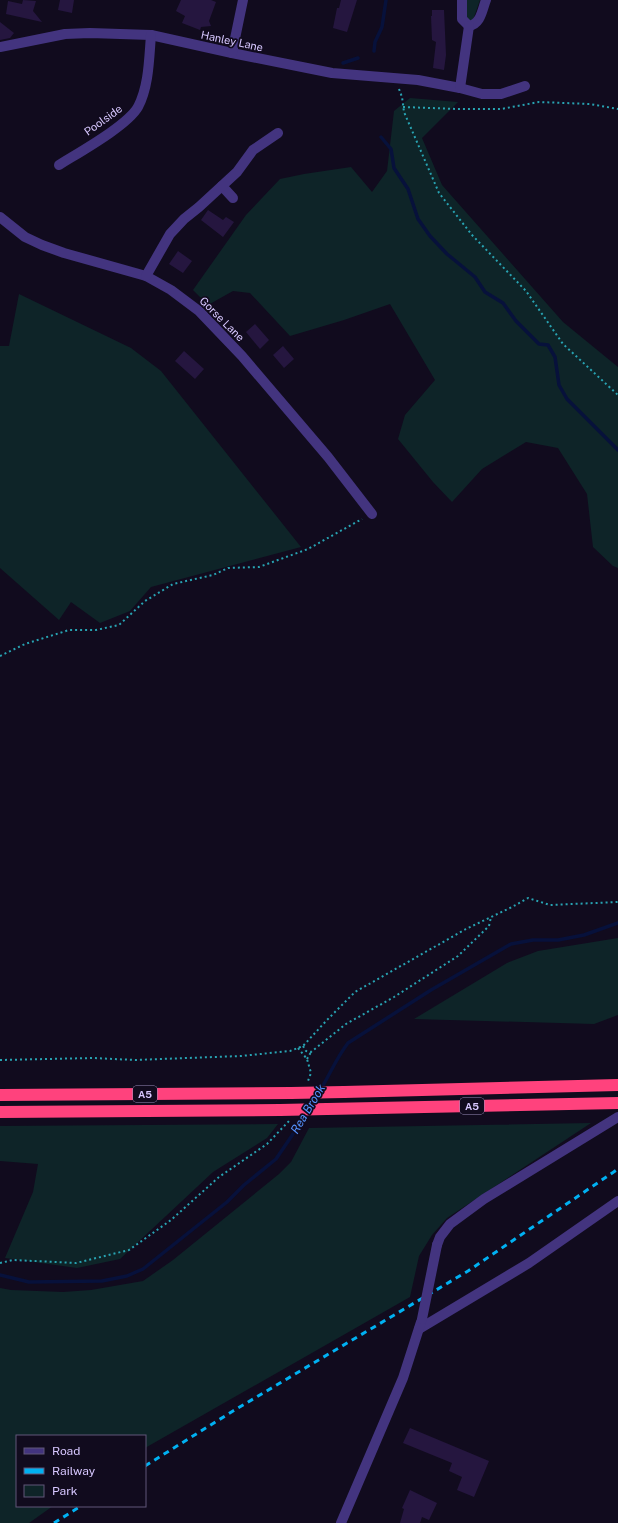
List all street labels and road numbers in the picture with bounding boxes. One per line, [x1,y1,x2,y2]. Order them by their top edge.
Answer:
street label: Hanley Lane [200,29,264,53]
street label: Poolside [82,102,124,138]
street label: Gorse Lane [197,294,247,344]
road number: A5 [133,1086,157,1102]
road number: A5 [460,1098,484,1114]

